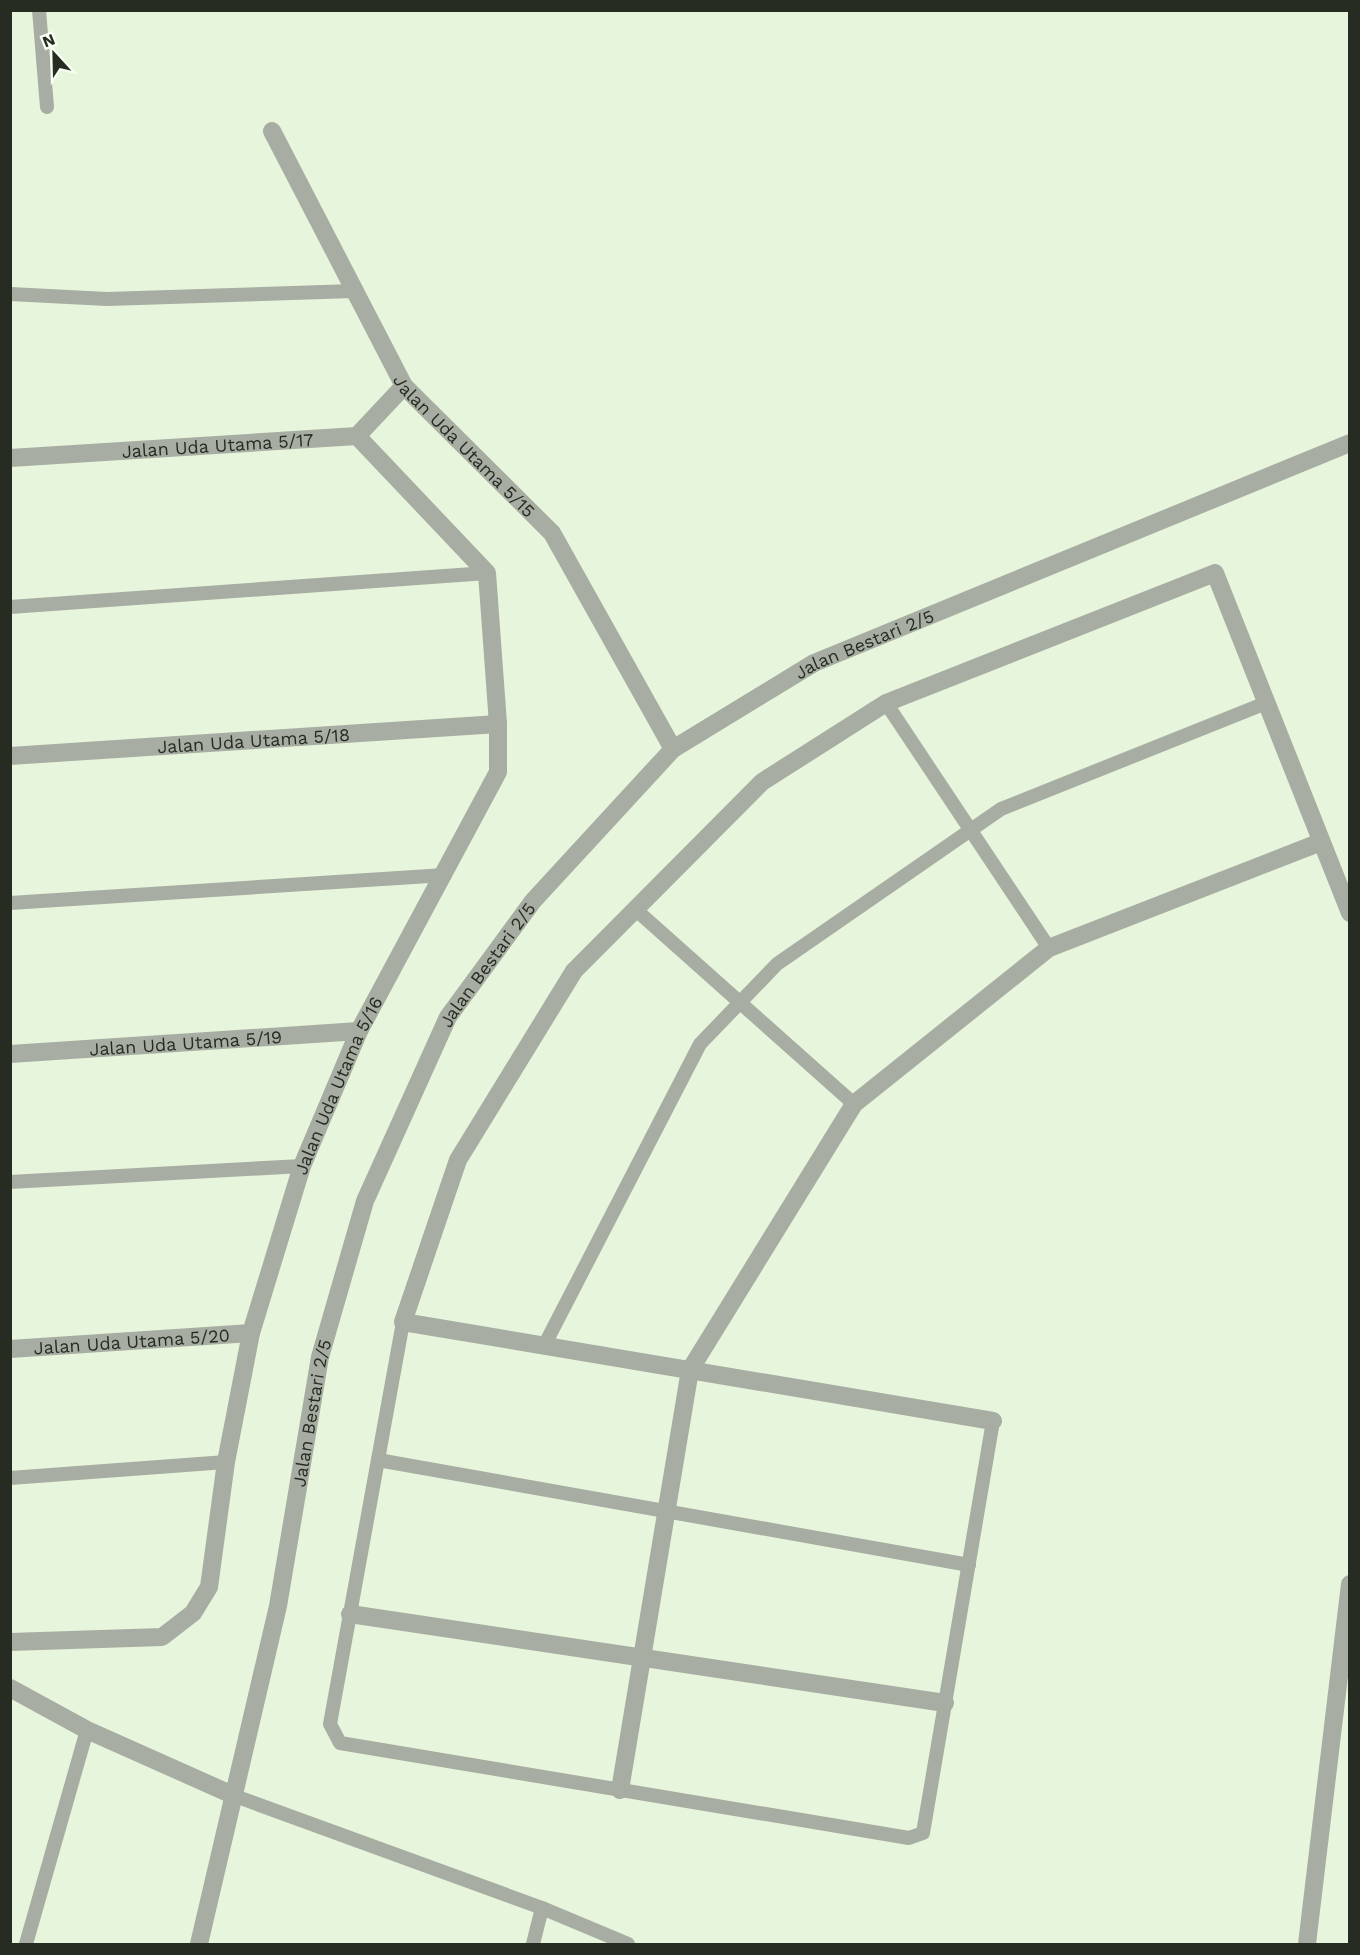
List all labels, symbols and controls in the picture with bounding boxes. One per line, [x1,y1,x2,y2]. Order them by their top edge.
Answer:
north arrow [24,24,84,84]
text: N [40,30,58,52]
street label: Jalan Uda Utama 5/15 [389,371,540,521]
street label: Jalan Uda Utama 5/17 [121,428,314,461]
street label: Jalan Bestari 2/5 [790,605,937,683]
street label: Jalan Uda Utama 5/18 [157,723,350,757]
street label: Jalan Bestari 2/5 [434,898,539,1030]
street label: Jalan Uda Utama 5/16 [290,993,386,1177]
street label: Jalan Uda Utama 5/19 [89,1026,283,1059]
street label: Jalan Uda Utama 5/20 [33,1324,230,1358]
street label: Jalan Bestari 2/5 [288,1337,335,1488]

